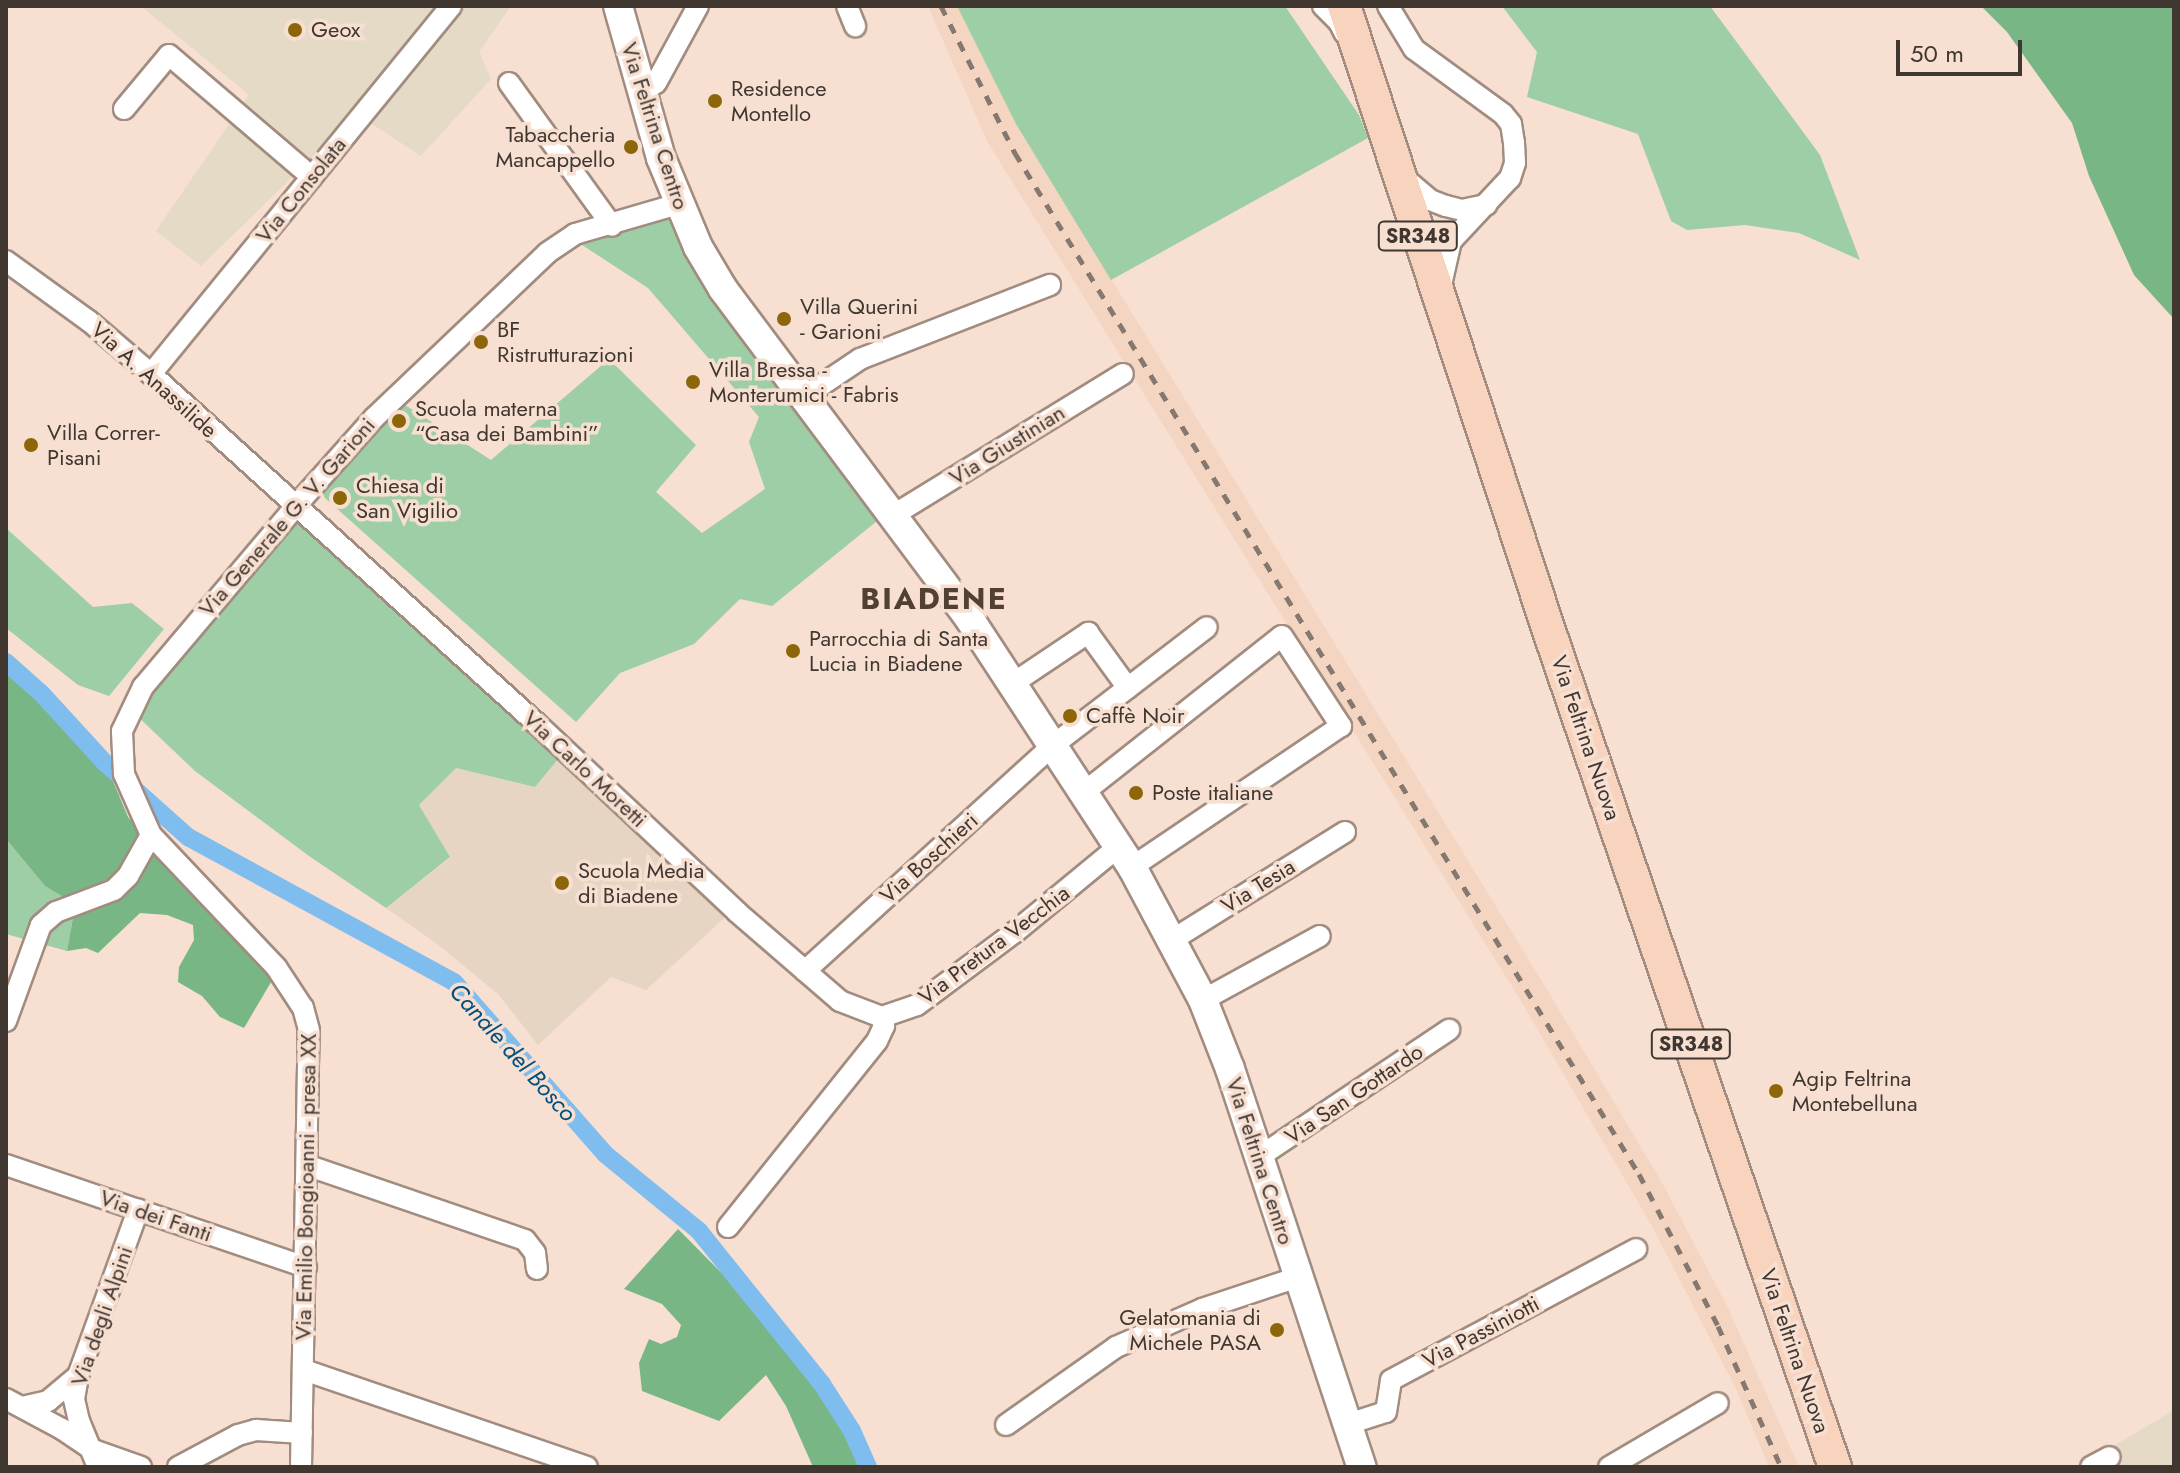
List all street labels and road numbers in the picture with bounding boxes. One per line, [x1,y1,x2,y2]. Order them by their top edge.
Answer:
street label: Via Feltrina Centro [616,39,694,213]
street label: Via Consolata [250,132,352,248]
road number: SR348 [1376,220,1460,252]
street label: Via A. Anassilide [86,316,222,444]
street label: Via Giustinian [944,399,1070,491]
street label: Via Generale G. V. Garioni [193,412,381,622]
street label: Via Feltrina Nuova [1546,652,1626,824]
street label: Via Carlo Moretti [518,705,652,833]
street label: Via Boschieri [874,807,984,909]
street label: Via Tesia [1216,853,1300,919]
street label: Via Pretura Vecchia [913,880,1075,1010]
road number: SR348 [1649,1028,1733,1060]
street label: Via Emilio Bongioanni - presa XX [290,1033,322,1341]
street label: Via San Gottardo [1280,1038,1428,1150]
street label: Via Feltrina Centro [1221,1074,1299,1248]
street label: Via dei Fanti [96,1184,216,1248]
street label: Via degli Alpini [66,1243,138,1389]
street label: Via Feltrina Nuova [1755,1265,1835,1437]
street label: Via Passiniotti [1418,1290,1544,1374]

